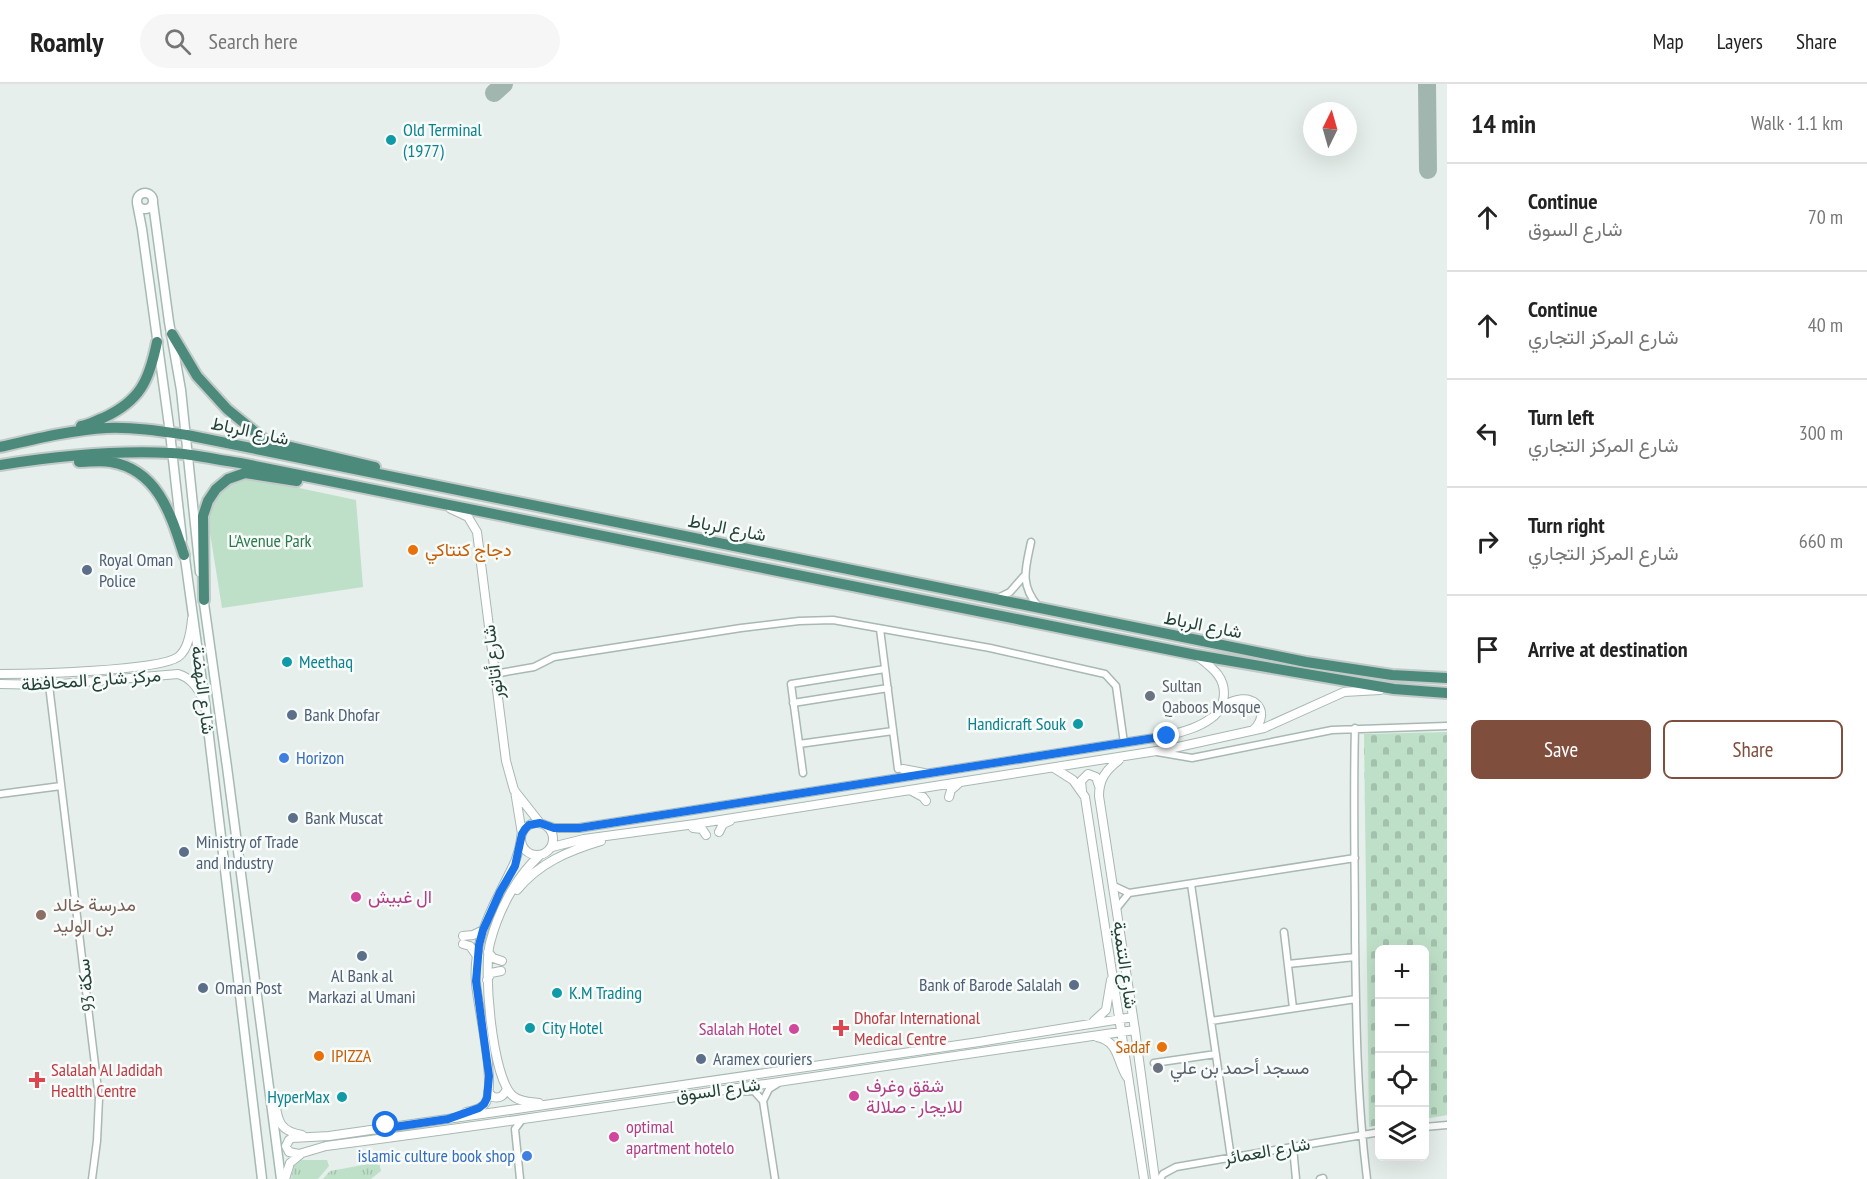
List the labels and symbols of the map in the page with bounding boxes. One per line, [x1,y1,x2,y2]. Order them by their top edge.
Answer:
north arrow [1303,102,1357,156]
place label: Old Terminal (1977) [403,118,483,162]
marker: Old Terminal (1977) [384,133,398,147]
street label: شارع الرباط [209,411,291,451]
street label: شارع الرباط [686,509,768,547]
park label: L'Avenue Park [228,529,312,552]
place label: دجاج كنتاكي [425,538,512,565]
marker: دجاج كنتاكي [406,543,420,557]
place label: Royal Oman Police [99,548,173,592]
marker: Royal Oman Police [80,563,94,577]
street label: شارع الرباط [1162,606,1244,644]
street label: شارع أتاتور [477,624,510,701]
street label: شارع النهضة [186,644,220,736]
place label: Meethaq [299,650,353,673]
marker: Meethaq [280,655,294,669]
street label: مركز شارع المحافظة [20,663,162,697]
place label: Sultan Qaboos Mosque [1162,674,1261,718]
marker: Sultan Qaboos Mosque [1143,689,1157,703]
place label: Bank Dhofar [304,703,380,726]
marker: Bank Dhofar [285,708,299,722]
place label: Handicraft Souk [968,712,1066,735]
marker: Handicraft Souk [1071,717,1085,731]
route end [1153,722,1179,748]
place label: Horizon [296,746,344,769]
marker: Horizon [277,751,291,765]
place label: Bank Muscat [305,806,383,829]
marker: Bank Muscat [286,811,300,825]
place label: Ministry of Trade and Industry [196,830,299,874]
marker: Ministry of Trade and Industry [177,845,191,859]
place label: ال غبيش [368,885,432,908]
marker: ال غبيش [349,890,363,904]
place label: مدرسة خالد بن الوليد [53,893,136,937]
marker: مدرسة خالد بن الوليد [34,908,48,922]
street label: شارع التنمية [1107,919,1143,1011]
marker: Al Bank al Markazi al Umani [355,949,369,963]
street label: سكة 93 [71,957,100,1013]
place label: Al Bank al Markazi al Umani [308,964,416,1008]
place label: Bank of Barode Salalah [919,973,1062,996]
place label: Oman Post [215,976,282,999]
marker: Bank of Barode Salalah [1067,978,1081,992]
marker: Oman Post [196,981,210,995]
place label: K.M Trading [569,981,642,1004]
marker: K.M Trading [550,986,564,1000]
place label: Dhofar International Medical Centre [854,1006,981,1050]
place label: City Hotel [542,1016,604,1039]
place label: Salalah Hotel [699,1017,783,1040]
marker: Dhofar International Medical Centre [832,1019,850,1037]
marker: City Hotel [523,1021,537,1035]
marker: Salalah Hotel [787,1022,801,1036]
place label: Sadaf [1115,1035,1151,1058]
marker: Sadaf [1155,1040,1169,1054]
place label: IPIZZA [331,1044,372,1067]
place label: Aramex couriers [713,1047,812,1070]
marker: IPIZZA [312,1049,326,1063]
marker: Aramex couriers [694,1052,708,1066]
place label: مسجد أحمد بن علي [1170,1056,1309,1083]
place label: Salalah Al Jadidah Health Centre [51,1058,163,1102]
marker: مسجد أحمد بن علي [1151,1061,1165,1075]
marker: Salalah Al Jadidah Health Centre [28,1071,46,1089]
street label: شارع السوق [674,1072,762,1108]
place label: شقق وغرف للايجار - صلالة [866,1074,963,1118]
place label: HyperMax [267,1085,331,1108]
marker: شقق وغرف للايجار - صلالة [847,1089,861,1103]
marker: HyperMax [335,1090,349,1104]
route start [372,1111,398,1137]
place label: optimal apartment hotelo [626,1115,734,1159]
marker: optimal apartment hotelo [607,1130,621,1144]
street label: شارع العمائر [1221,1132,1312,1171]
place label: islamic culture book shop [357,1144,515,1167]
marker: islamic culture book shop [520,1149,534,1163]

